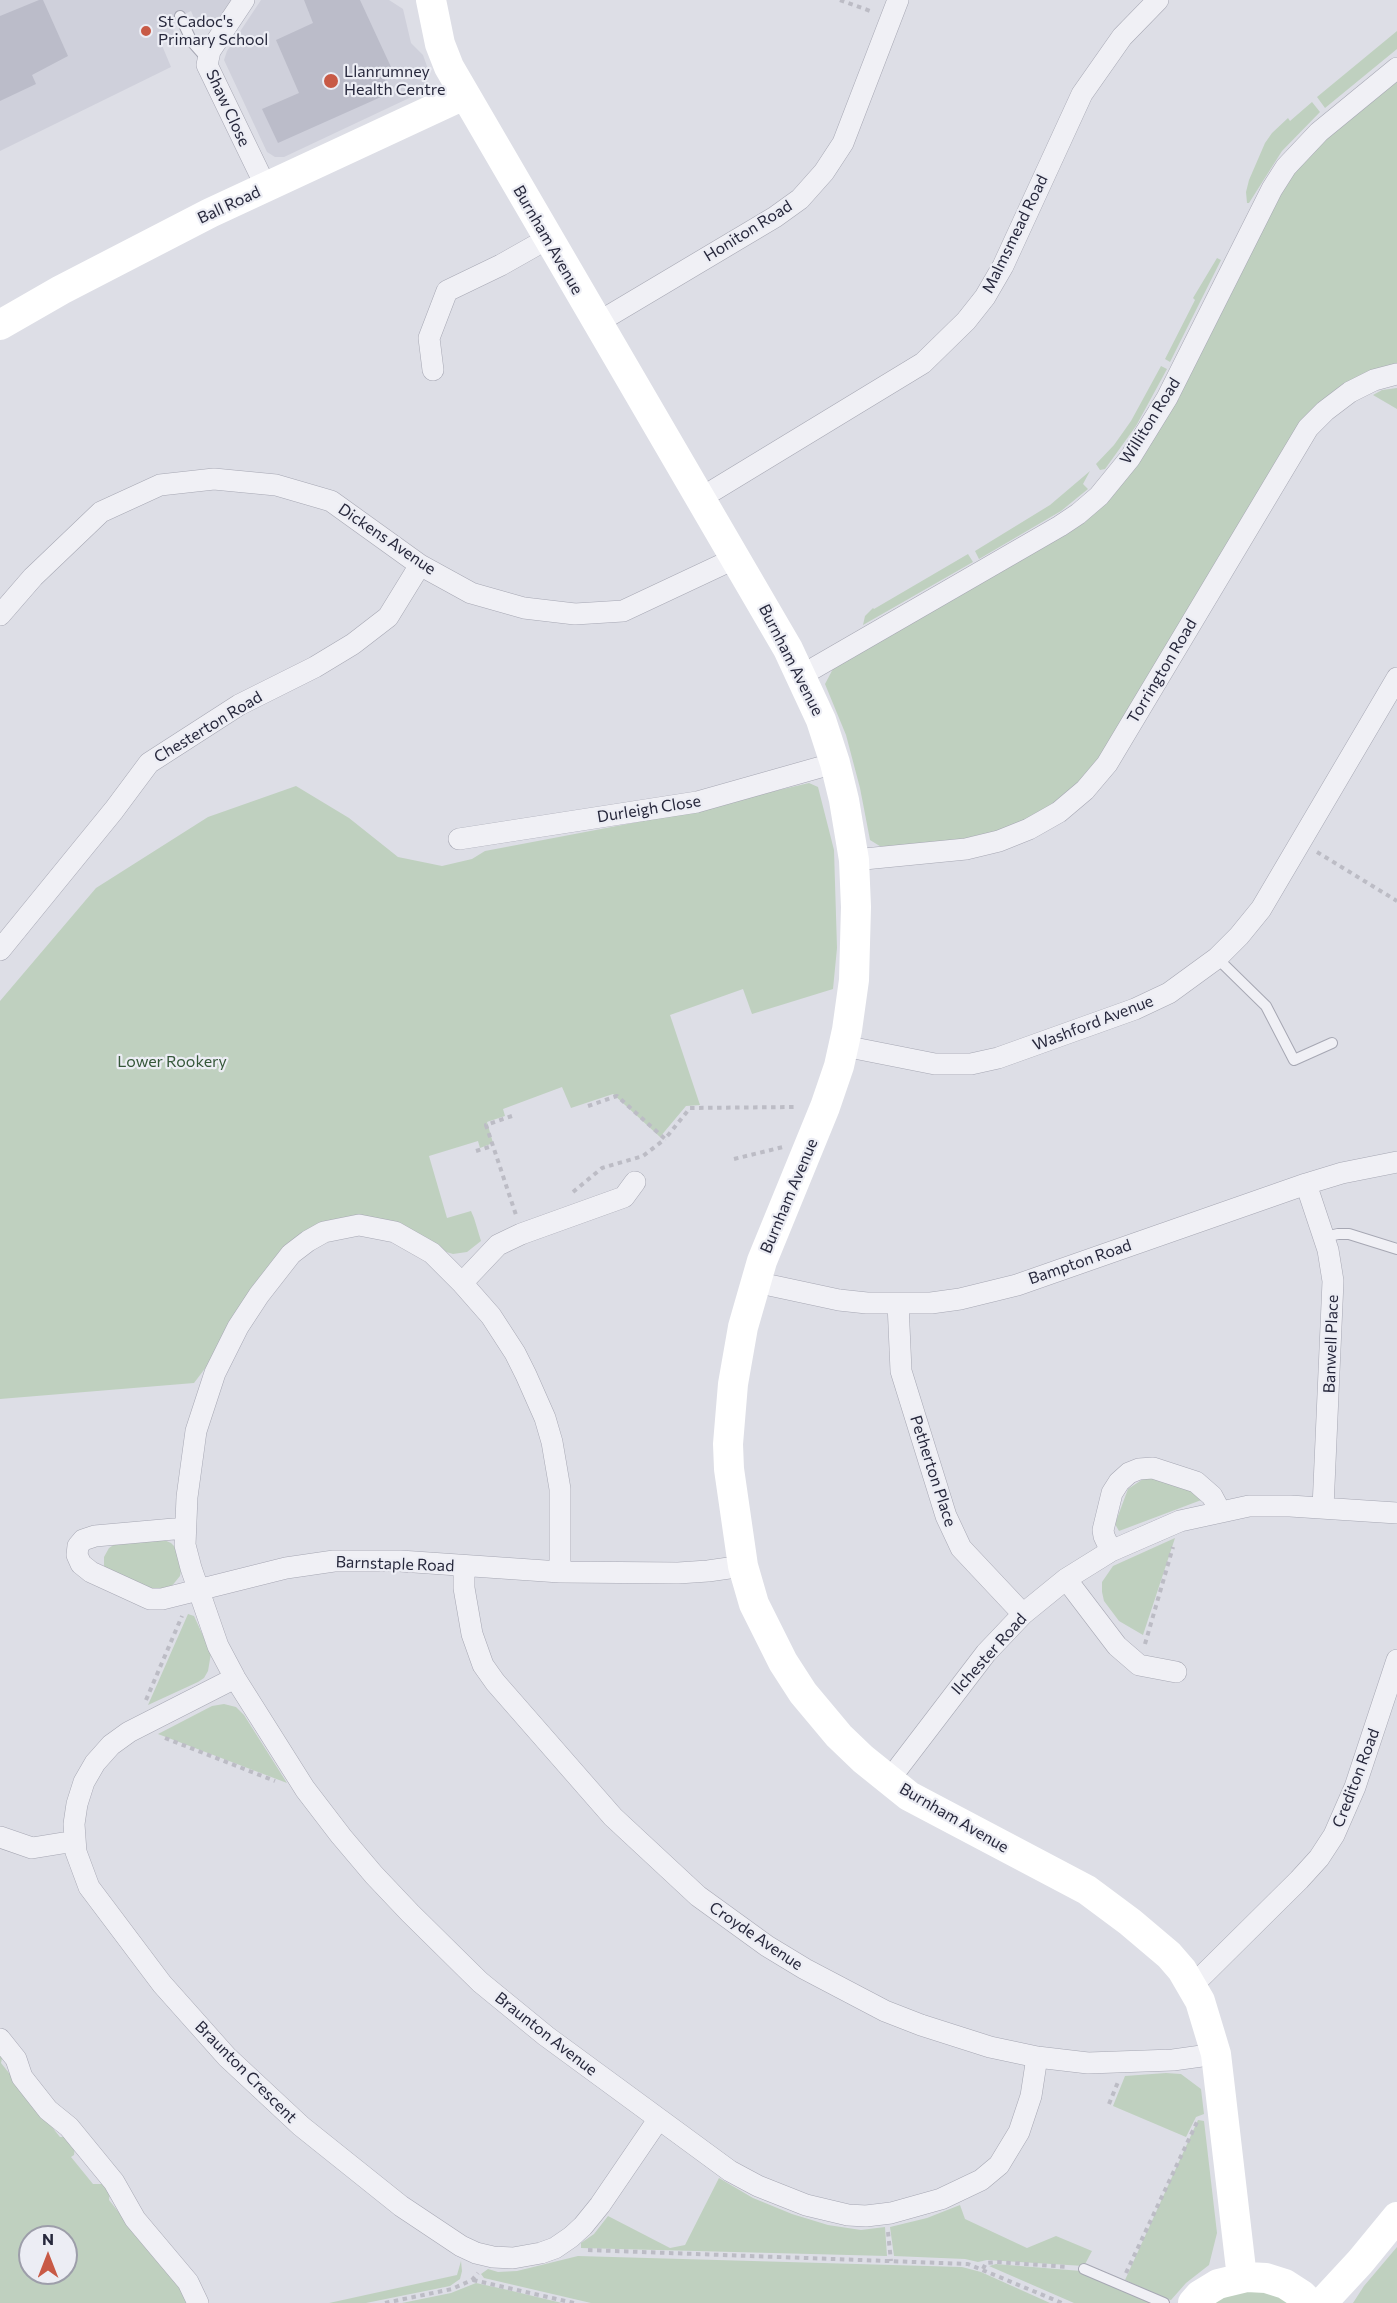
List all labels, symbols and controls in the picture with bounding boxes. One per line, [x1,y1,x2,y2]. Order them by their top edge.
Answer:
place label: St Cadoc's Primary School [158,12,268,50]
marker: St Cadoc's Primary School [139,24,153,38]
place label: Llanrumney Health Centre [344,62,445,100]
street label: Shaw Close [202,66,254,150]
marker: Llanrumney Health Centre [322,72,340,90]
street label: Malmsmead Road [978,172,1052,296]
street label: Ball Road [194,182,264,228]
street label: Burnham Avenue [509,182,587,298]
street label: Honiton Road [700,196,796,266]
street label: Williton Road [1116,374,1184,468]
street label: Dickens Avenue [335,499,439,579]
street label: Burnham Avenue [755,601,827,719]
street label: Torrington Road [1123,615,1201,727]
street label: Chesterton Road [150,687,266,767]
street label: Durleigh Close [596,791,702,827]
street label: Washford Avenue [1030,991,1156,1055]
park label: Lower Rookery [117,1052,227,1072]
street label: Burnham Avenue [756,1136,822,1256]
street label: Bampton Road [1026,1235,1134,1289]
street label: Banwell Place [1320,1294,1342,1394]
street label: Petherton Place [906,1413,960,1529]
street label: Barnstaple Road [335,1552,455,1576]
street label: Ilchester Road [947,1609,1031,1699]
street label: Crediton Road [1328,1726,1384,1830]
street label: Burnham Avenue [896,1779,1012,1857]
street label: Croyde Avenue [706,1898,806,1974]
street label: Braunton Avenue [491,1988,601,2080]
street label: Braunton Crescent [191,2017,301,2127]
north arrow [18,2225,78,2285]
text: N [42,2229,54,2248]

